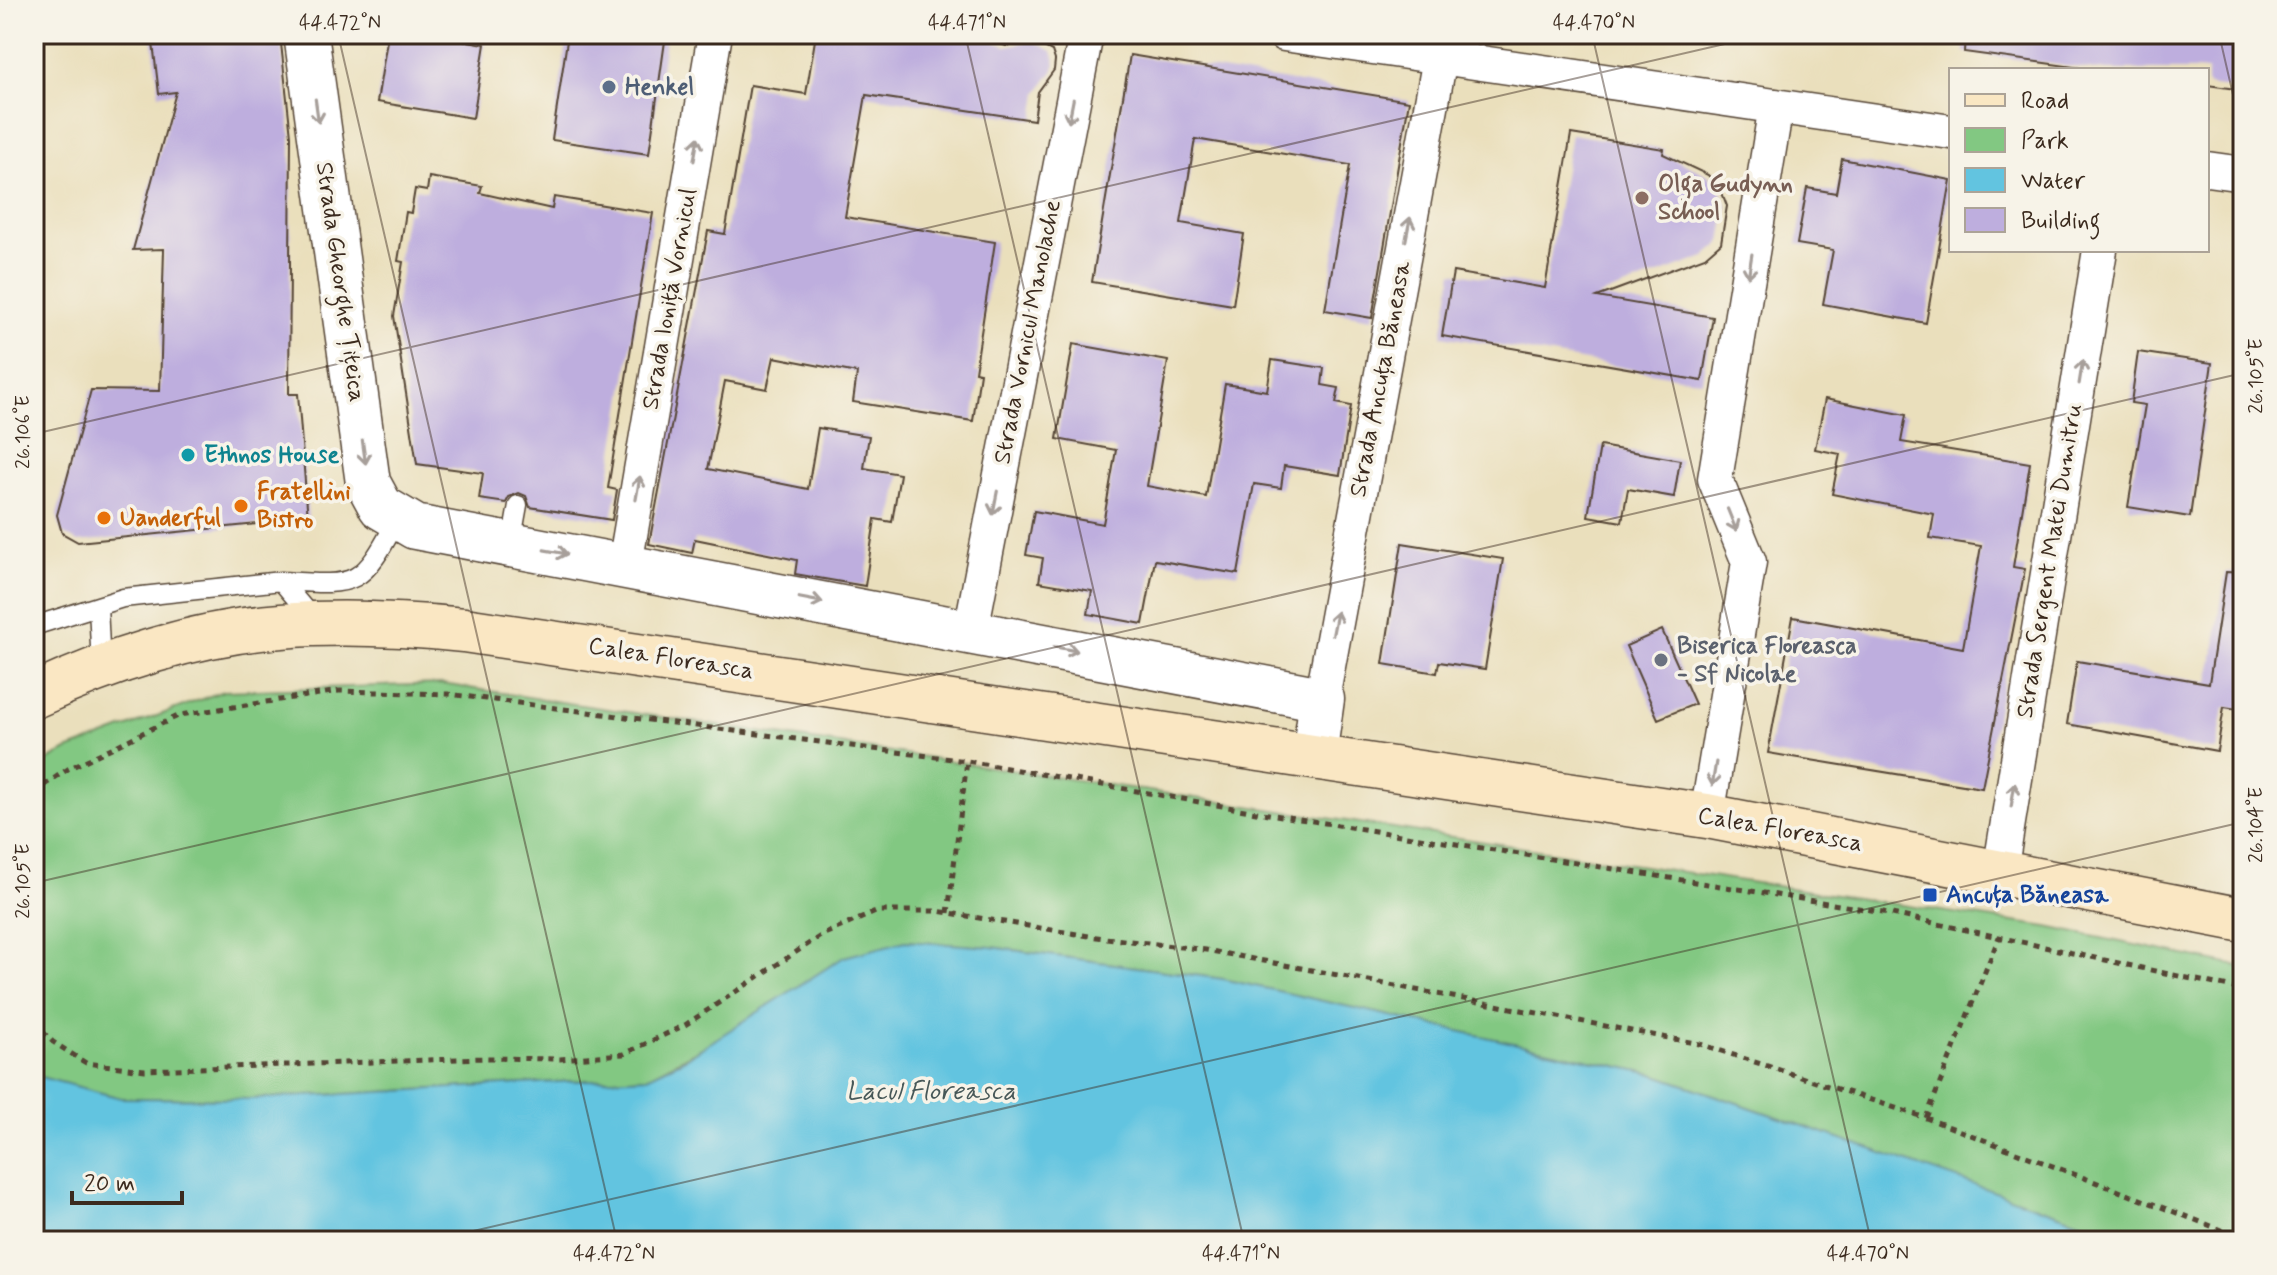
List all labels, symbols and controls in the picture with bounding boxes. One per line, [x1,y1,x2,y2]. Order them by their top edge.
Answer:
text: 44.472°N [299,10,381,37]
text: 44.471°N [928,10,1006,37]
text: 44.470°N [1553,10,1635,37]
legend [1949,68,2209,252]
place label: Henkel [625,72,694,103]
marker: Henkel [600,78,618,96]
text: Road [2021,86,2069,117]
one-way arrow [1063,97,1078,123]
one-way arrow [310,98,325,123]
text: Park [2021,126,2069,157]
one-way arrow [689,136,704,162]
street label: Strada Gheorghe Țițeica [305,160,372,404]
text: Water [2021,166,2086,197]
place label: Olga Gudynn School [1658,169,1793,228]
street label: Strada Ioniță Vornicul [635,186,705,412]
marker: Olga Gudynn School [1633,189,1651,207]
street label: Strada Vornicul Manolache [987,197,1069,467]
text: Building [2021,206,2101,240]
one-way arrow [1402,217,1417,243]
one-way arrow [1742,253,1757,278]
street label: Strada Ancuța Băneasa [1343,258,1419,500]
text: 26.105°E [2243,338,2270,414]
one-way arrow [2074,360,2089,385]
text: 26.106°E [10,395,37,469]
street label: Strada Sergent Matei Dumitru [2010,402,2090,720]
one-way arrow [357,439,372,464]
place label: Ethnos House [204,440,339,471]
marker: Ethnos House [179,446,197,464]
one-way arrow [631,476,646,501]
place label: Fratellini Bistro [257,477,351,536]
one-way arrow [987,490,1002,516]
marker: Fratellini Bistro [232,497,250,515]
place label: Uanderful [120,503,221,534]
one-way arrow [1726,507,1740,532]
marker: Uanderful [95,509,113,527]
one-way arrow [542,545,568,560]
one-way arrow [798,593,823,608]
one-way arrow [1329,610,1344,636]
street label: Calea Floreasca [586,631,756,687]
place label: Biserica Floreasca - Sf Nicolae [1677,631,1857,690]
one-way arrow [1053,642,1079,657]
marker: Biserica Floreasca - Sf Nicolae [1652,651,1670,669]
one-way arrow [1706,761,1721,786]
one-way arrow [2006,783,2021,808]
text: 26.104°E [2243,787,2270,863]
street label: Calea Floreasca [1695,800,1865,860]
text: 26.105°E [10,843,37,919]
place label: Ancuța Băneasa [1946,880,2109,911]
marker: Ancuța Băneasa [1921,886,1939,904]
water label: Lacul Floreasca [846,1075,1016,1109]
scale bar [72,1155,182,1205]
text: 20 m [84,1169,135,1200]
text: 44.472°N [573,1241,655,1268]
text: 44.471°N [1202,1241,1280,1268]
text: 44.470°N [1827,1241,1909,1268]

